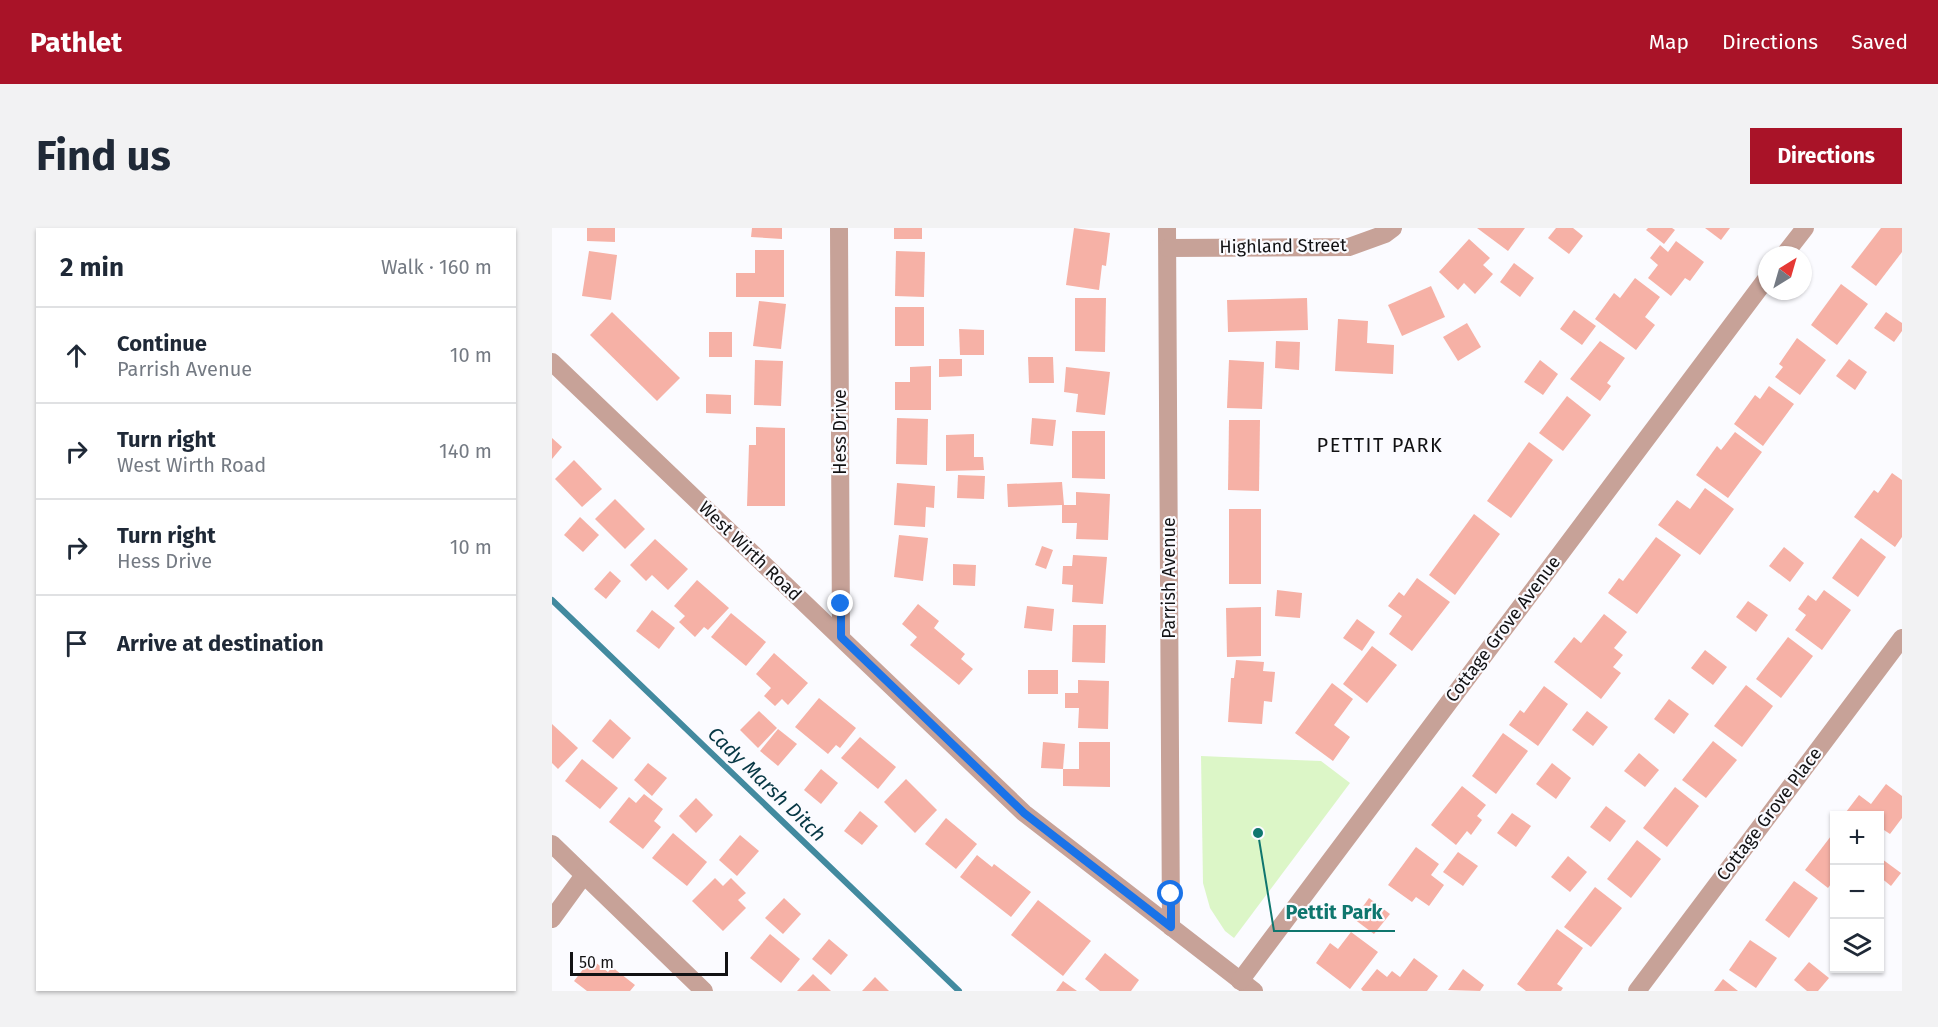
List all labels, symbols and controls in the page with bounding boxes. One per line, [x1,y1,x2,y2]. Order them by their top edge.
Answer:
text: Pathlet [30,26,122,59]
text: Map [1649,29,1689,55]
text: Directions [1722,29,1818,55]
text: Saved [1851,29,1908,55]
button: Directions [1750,128,1902,184]
text: Find us [36,131,171,181]
street label: Highland Street [1219,234,1347,258]
north arrow [1758,246,1812,300]
text: 2 min [60,252,124,283]
text: Walk · 160 m [381,255,492,279]
text: Continue [117,330,207,357]
icon: ahead [60,339,93,372]
text: 10 m [450,343,492,367]
text: Parrish Avenue [117,357,252,381]
street label: Hess Drive [829,389,851,475]
text: Turn right [117,426,216,453]
district label: PETTIT PARK [1317,433,1443,457]
icon: right [60,435,93,468]
text: 140 m [439,439,492,463]
text: West Wirth Road [117,453,266,477]
street label: West Wirth Road [694,496,806,606]
street label: Parrish Avenue [1158,517,1180,639]
text: Turn right [117,522,216,549]
icon: right [60,531,93,564]
text: 10 m [450,535,492,559]
text: Hess Drive [117,549,212,573]
street label: Cottage Grove Avenue [1441,551,1565,707]
route end [827,590,853,616]
icon: arrive [60,627,93,660]
text: Arrive at destination [117,630,324,657]
water label: Cady Marsh Ditch [703,722,831,846]
street label: Cottage Grove Place [1712,743,1826,885]
map controls [1830,811,1884,973]
button: + [1830,811,1884,865]
button: − [1830,865,1884,919]
route start [1157,880,1183,906]
callout: Pettit Park [1274,893,1395,931]
text: Pettit Park [1286,900,1383,924]
button: layers [1830,919,1884,973]
scale bar [570,949,728,976]
text: 50 m [579,953,614,972]

